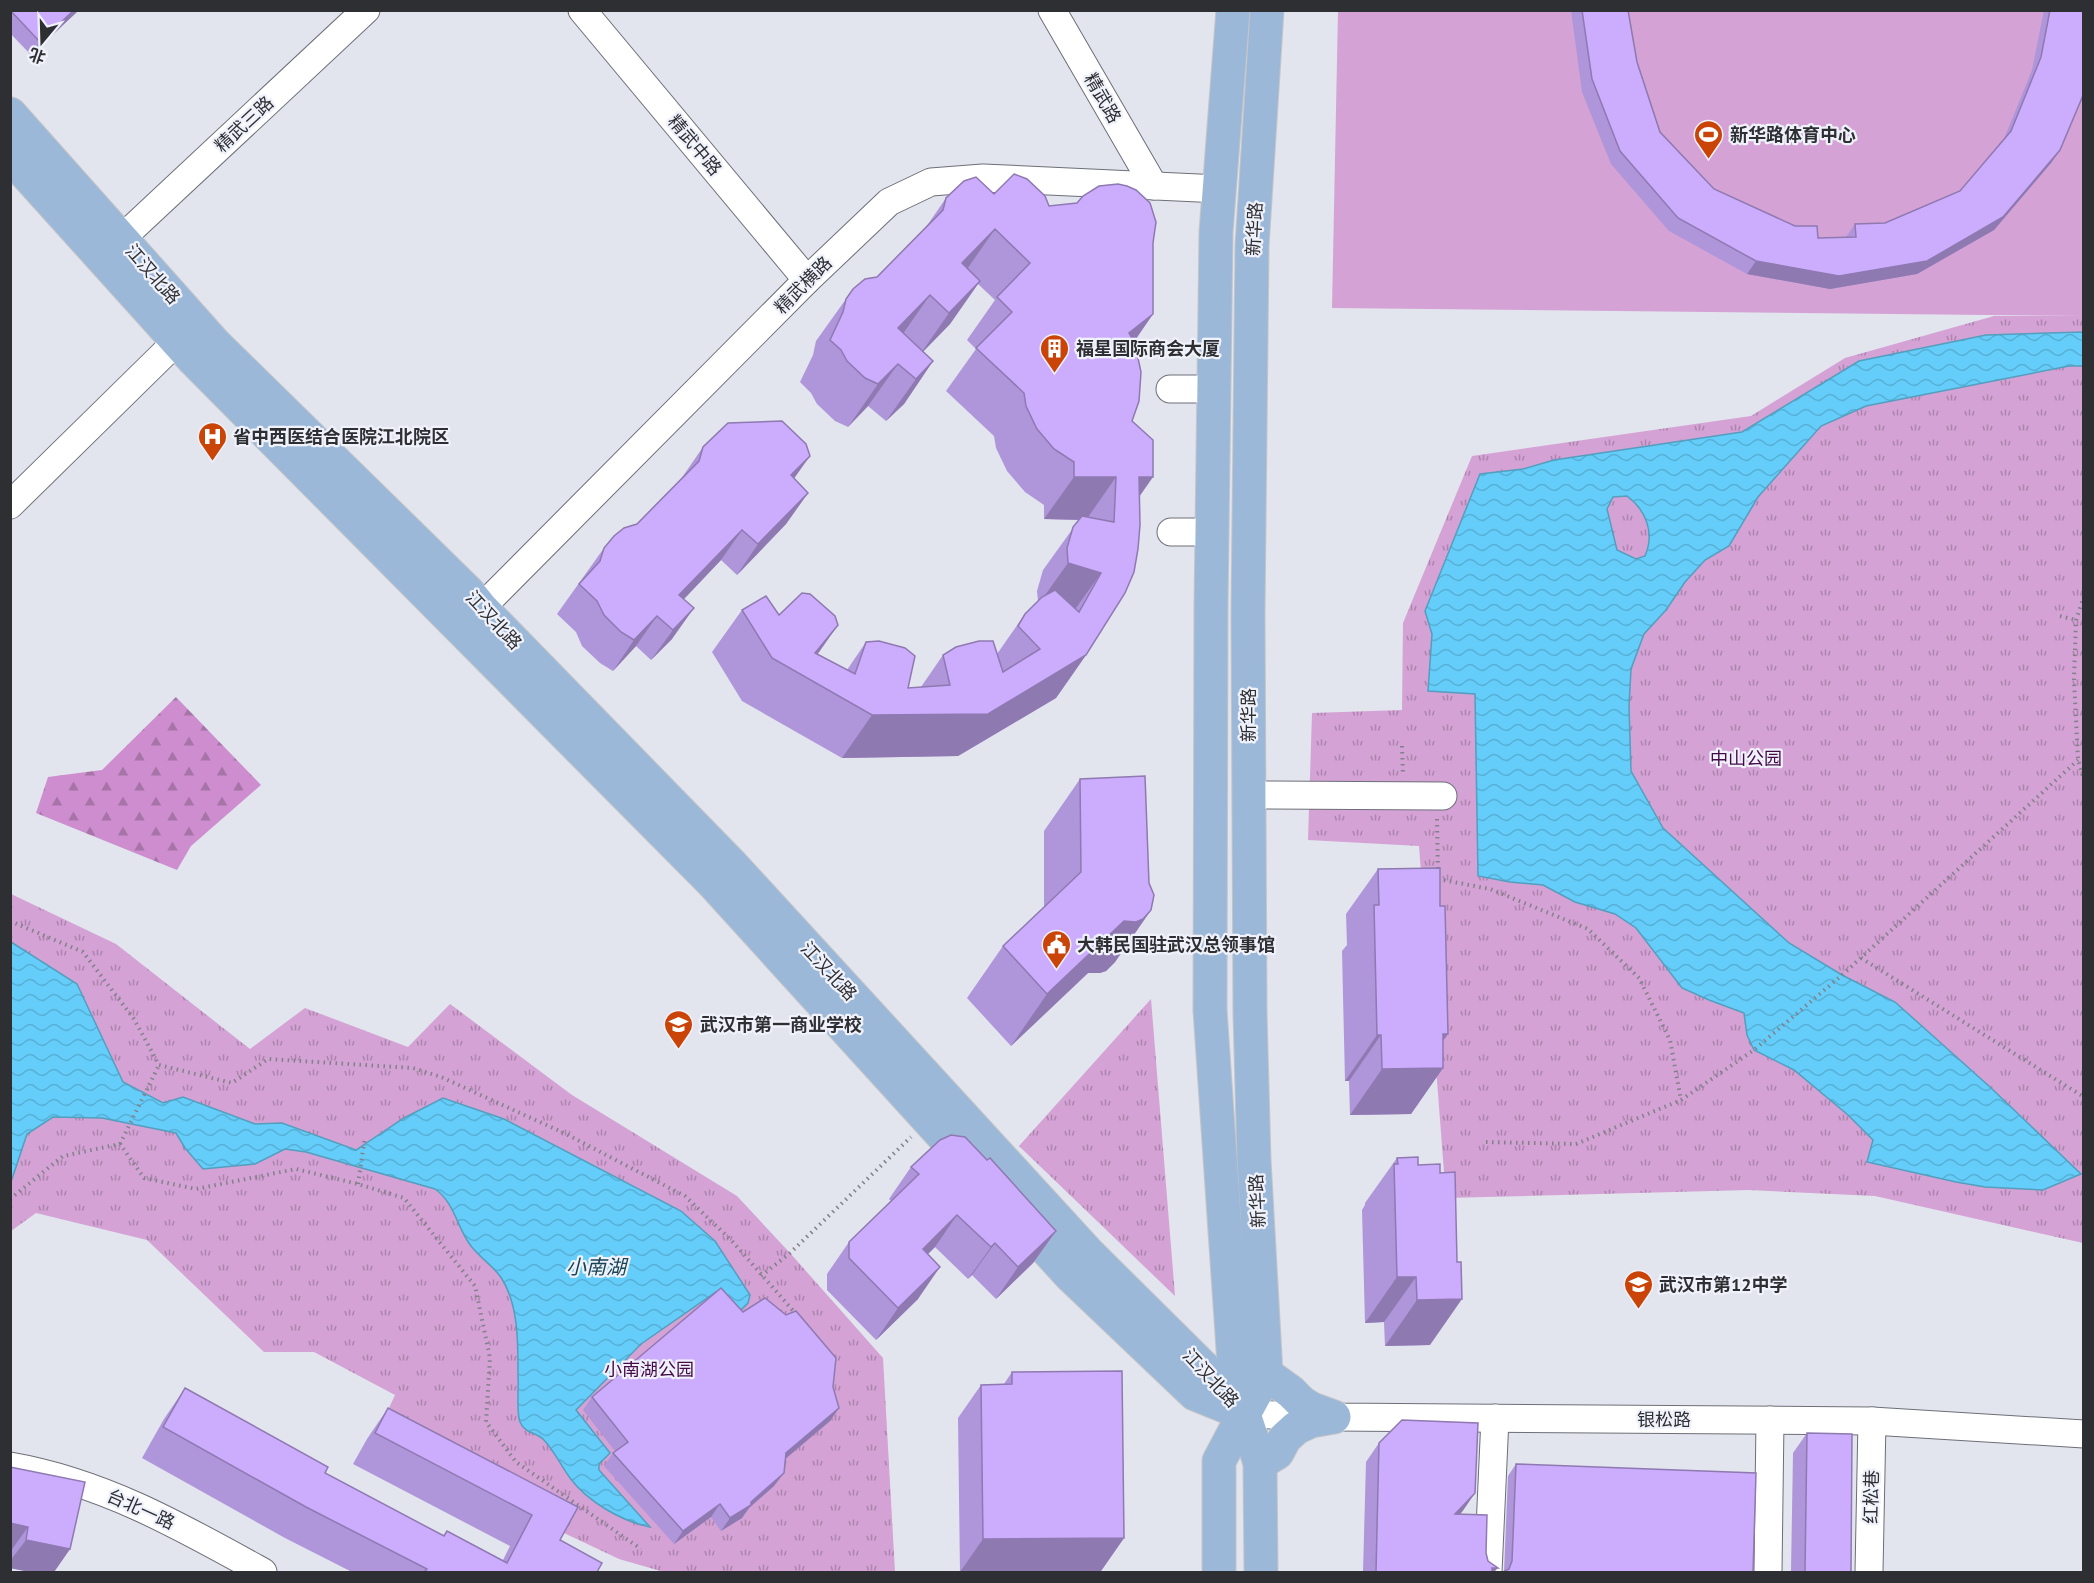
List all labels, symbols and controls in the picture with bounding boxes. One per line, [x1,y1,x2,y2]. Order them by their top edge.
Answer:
north arrow [12,12,72,72]
text: 北 [26,44,48,68]
street label: 精武路 [1080,69,1126,127]
street label: 精武三路 [210,91,278,157]
street label: 精武中路 [663,110,727,180]
sports icon: 新华路体育中心 [1693,118,1725,160]
place label: 新华路体育中心 [1730,123,1856,146]
street label: 新华路 [1241,201,1267,257]
street label: 江汉北路 [121,239,185,309]
street label: 精武横路 [769,251,837,319]
building icon: 福星国际商会大厦 [1039,332,1071,374]
place label: 福星国际商会大厦 [1076,337,1220,360]
hospital icon: 省中西医结合医院江北院区 [196,420,228,462]
place label: 省中西医结合医院江北院区 [233,425,449,448]
street label: 江汉北路 [461,586,527,654]
street label: 新华路 [1237,688,1260,742]
park label: 中山公园 [1710,747,1782,770]
public building icon: 大韩民国驻武汉总领事馆 [1040,928,1072,970]
place label: 大韩民国驻武汉总领事馆 [1077,933,1275,956]
street label: 江汉北路 [796,937,862,1005]
school or university icon: 武汉市第一商业学校 [663,1008,695,1050]
place label: 武汉市第一商业学校 [700,1013,862,1036]
street label: 新华路 [1244,1173,1270,1229]
water label: 小南湖 [566,1254,629,1280]
school or university icon: 武汉市第12中学 [1622,1268,1654,1310]
place label: 武汉市第12中学 [1659,1273,1787,1296]
street label: 江汉北路 [1178,1344,1244,1412]
park label: 小南湖公园 [604,1358,694,1381]
street label: 银松路 [1637,1408,1691,1431]
street label: 红松巷 [1859,1470,1883,1524]
street label: 台北一路 [103,1484,179,1534]

